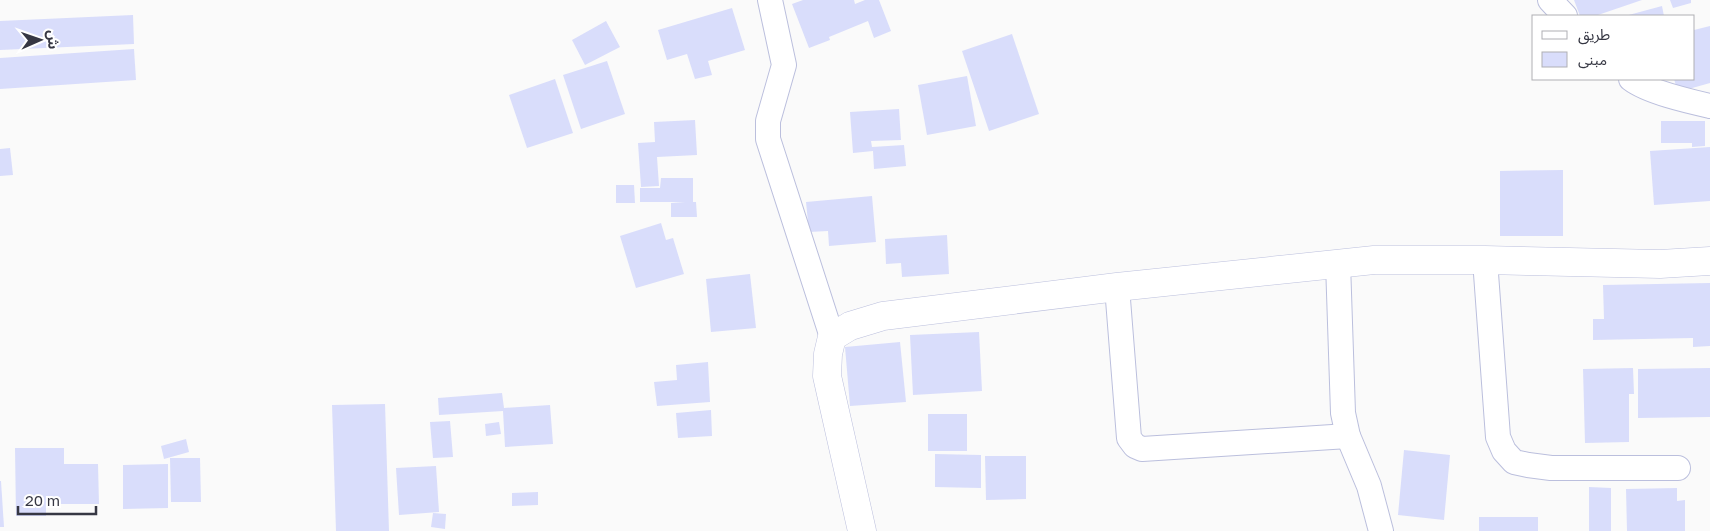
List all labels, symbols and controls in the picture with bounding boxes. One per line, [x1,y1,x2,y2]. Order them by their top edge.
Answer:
north arrow [15,15,65,65]
legend [1532,15,1695,80]
text: طريق [1578,25,1610,45]
text: ش [45,30,62,49]
text: مبنى [1578,50,1607,69]
scale bar [18,484,95,516]
text: 20 m [25,491,60,509]

